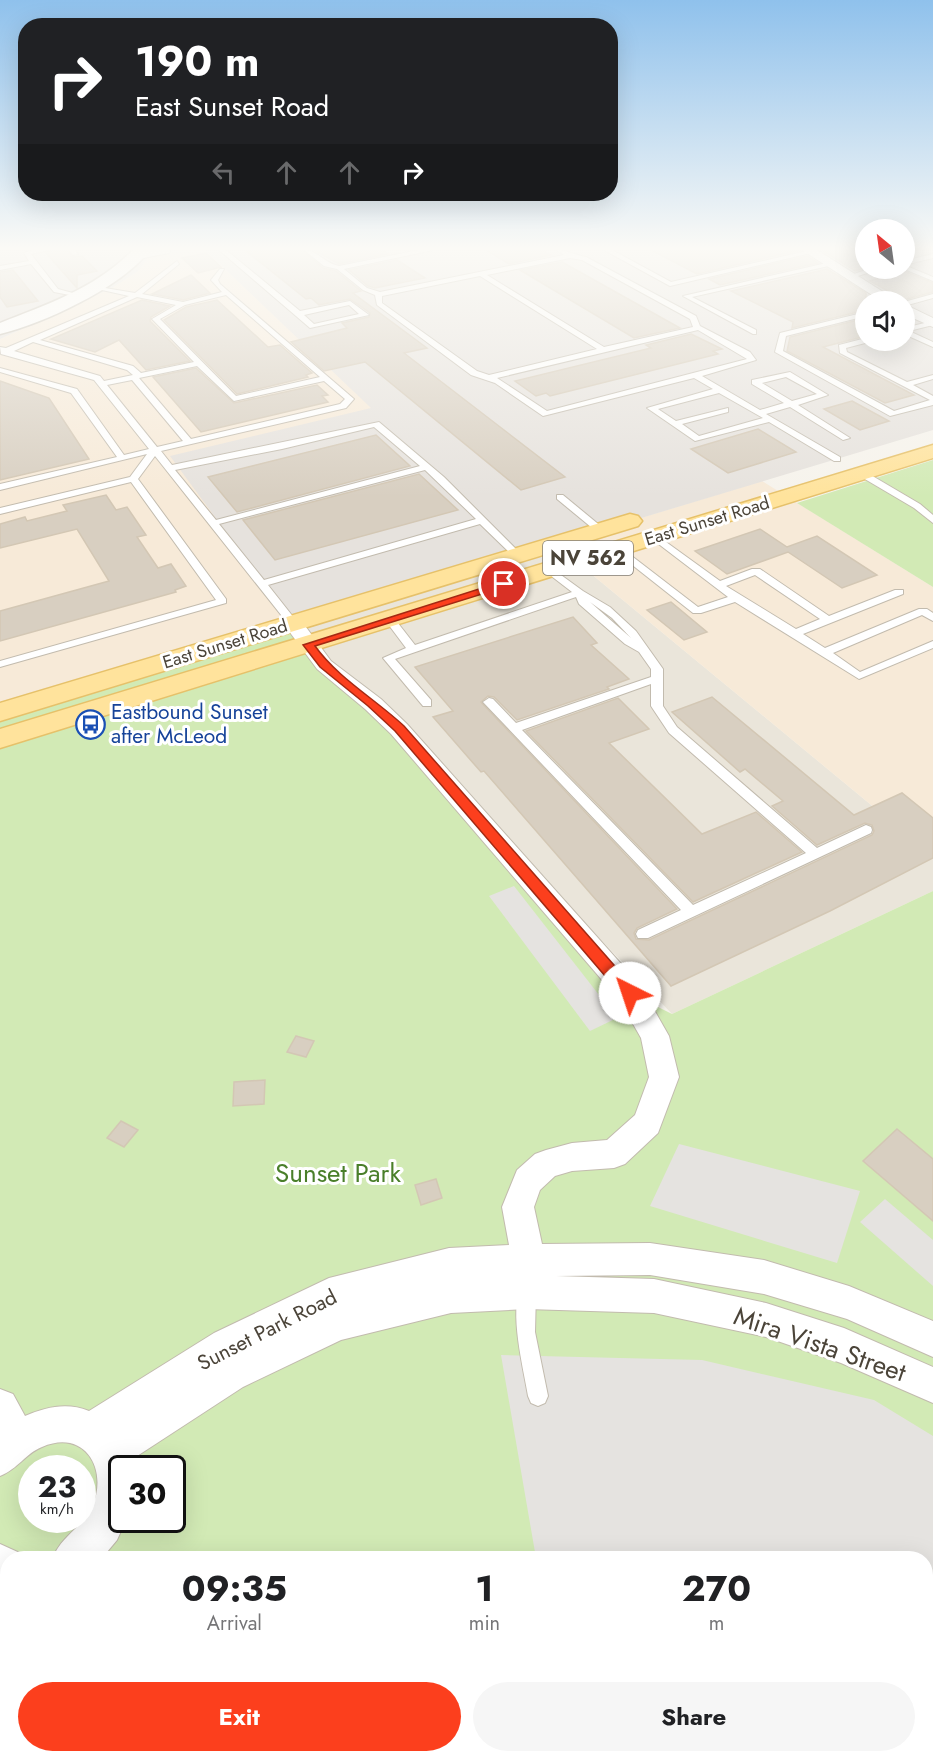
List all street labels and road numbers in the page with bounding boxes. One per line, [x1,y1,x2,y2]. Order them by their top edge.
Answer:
street label: East Sunset Road [641,490,773,552]
road number: NV 562 [543,541,633,575]
street label: East Sunset Road [159,613,291,675]
street label: Sunset Park Road [192,1282,342,1378]
street label: Mira Vista Street [729,1297,912,1392]

